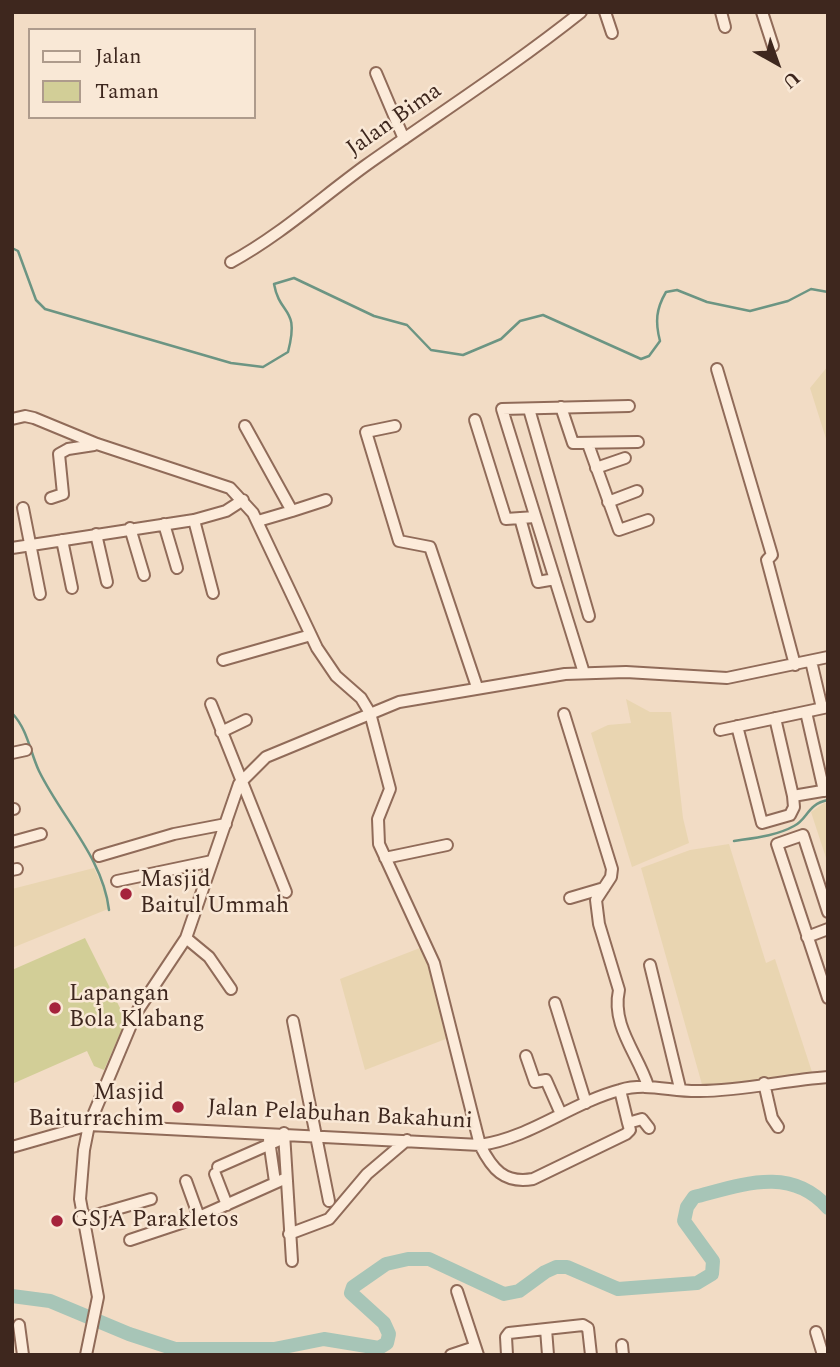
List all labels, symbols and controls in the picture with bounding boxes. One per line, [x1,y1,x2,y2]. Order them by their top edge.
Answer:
legend [28,28,256,119]
north arrow [742,28,812,98]
text: Jalan [95,41,141,73]
text: U [775,63,806,96]
text: Taman [95,76,159,108]
street label: Jalan Bima [342,78,448,164]
place label: Masjid Baitul Ummah [140,867,289,921]
marker: Masjid Baitul Ummah [118,886,134,902]
place label: Lapangan Bola Klabang [69,981,205,1035]
marker: Lapangan Bola Klabang [47,1000,63,1016]
place label: Masjid Baiturrachim [28,1080,164,1134]
street label: Jalan Pelabuhan Bakahuni [207,1095,473,1137]
marker: Masjid Baiturrachim [170,1099,186,1115]
place label: GSJA Parakletos [71,1207,239,1235]
marker: GSJA Parakletos [49,1213,65,1229]

